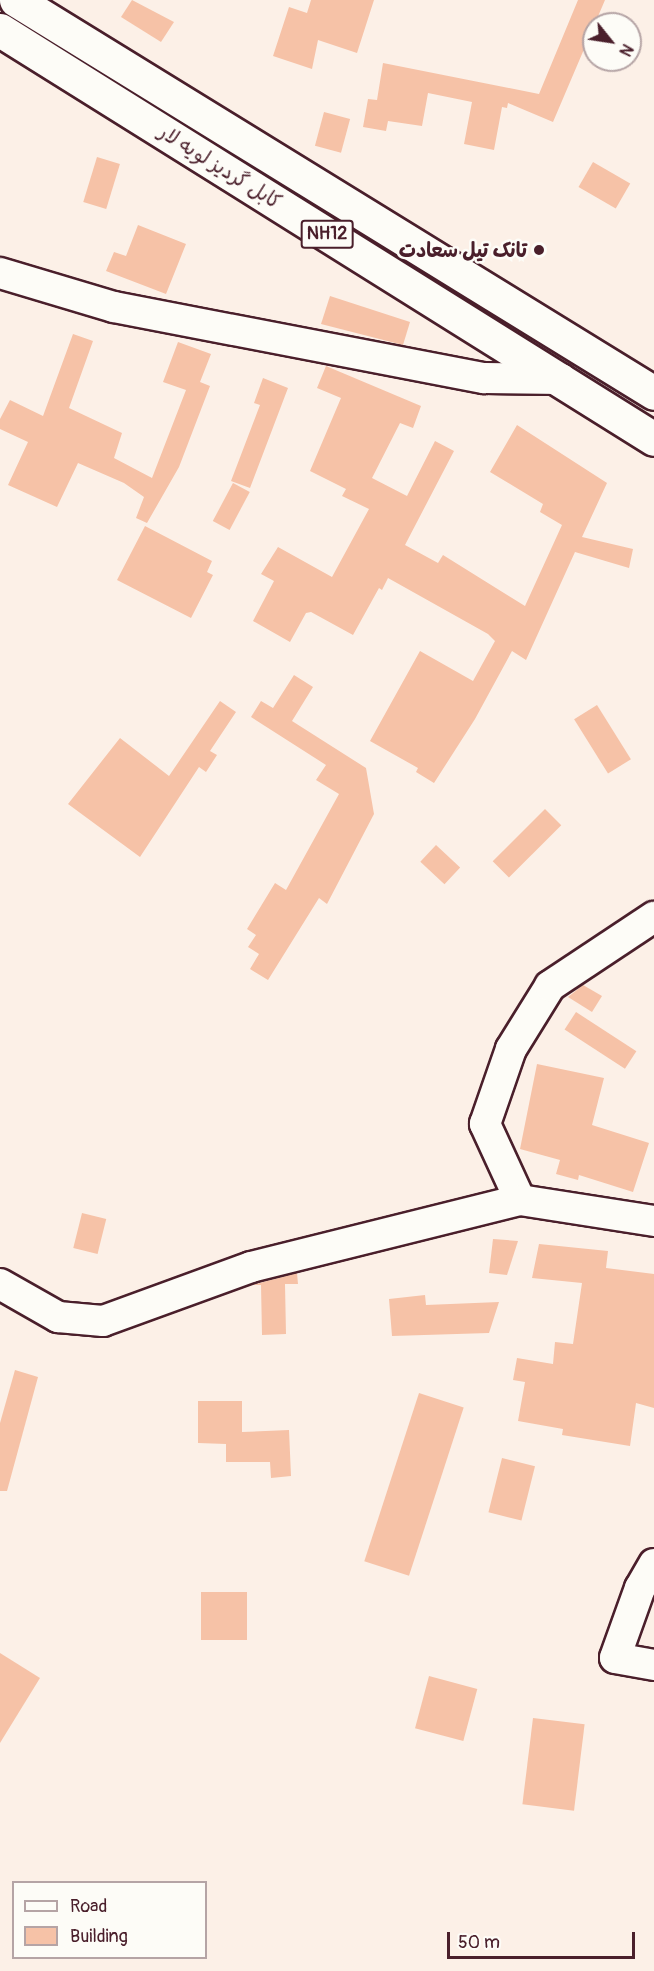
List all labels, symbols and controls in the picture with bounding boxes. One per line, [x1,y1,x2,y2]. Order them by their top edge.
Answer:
north arrow [582,12,642,72]
text: N [614,40,637,60]
street label: کابل گردیز لویه لار [154,120,286,214]
road number: NH12 [300,219,354,249]
place label: تانک تیل سعادت [399,238,527,262]
marker: تانک تیل سعادت [532,243,546,257]
legend [12,1881,207,1959]
text: Road [70,1895,107,1918]
scale bar [450,1920,638,1958]
text: Building [70,1925,128,1948]
text: 50 m [458,1931,500,1954]

